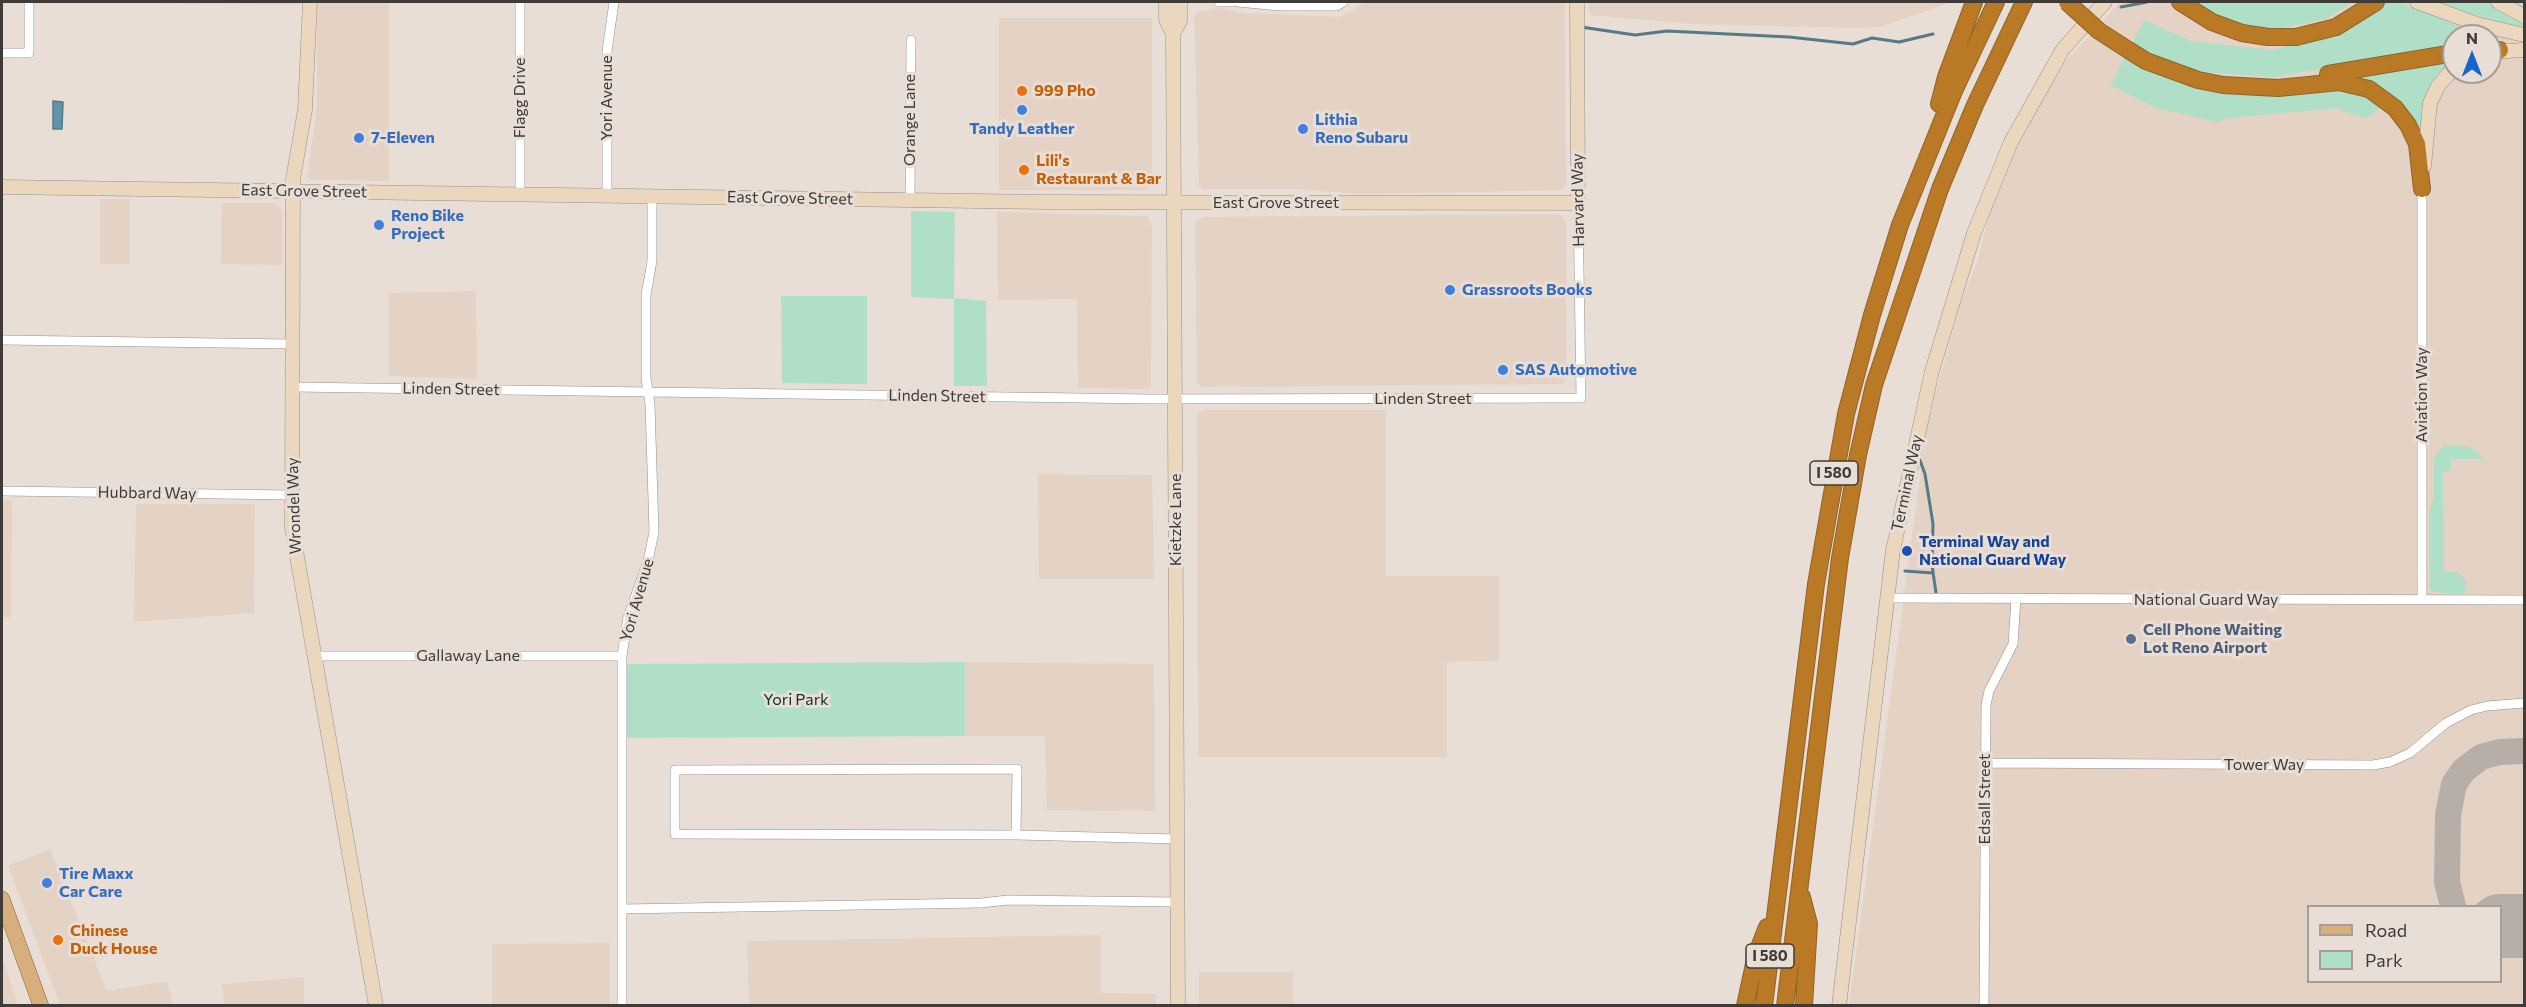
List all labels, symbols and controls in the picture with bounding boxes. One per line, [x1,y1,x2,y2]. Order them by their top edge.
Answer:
north arrow [2442,24,2502,84]
text: N [2466,28,2478,47]
street label: Yori Avenue [597,55,617,141]
street label: Flagg Drive [510,58,530,138]
street label: Orange Lane [900,74,920,166]
place label: 999 Pho [1034,81,1096,101]
marker: 999 Pho [1015,84,1029,98]
marker: Tandy Leather [1015,103,1029,117]
place label: Lithia Reno Subaru [1315,110,1408,148]
place label: Tandy Leather [969,119,1075,139]
marker: Lithia Reno Subaru [1296,122,1310,136]
place label: 7-Eleven [371,128,435,148]
marker: 7-Eleven [352,131,366,145]
place label: Lili's Restaurant & Bar [1036,151,1161,189]
street label: Harvard Way [1568,153,1588,247]
marker: Lili's Restaurant & Bar [1017,163,1031,177]
street label: East Grove Street [241,180,367,202]
street label: East Grove Street [727,187,853,209]
street label: East Grove Street [1213,193,1339,213]
place label: Reno Bike Project [391,206,464,244]
marker: Reno Bike Project [372,218,386,232]
place label: Grassroots Books [1462,280,1592,300]
marker: Grassroots Books [1443,283,1457,297]
street label: Aviation Way [2412,347,2432,443]
place label: SAS Automotive [1515,360,1637,380]
marker: SAS Automotive [1496,363,1510,377]
street label: Linden Street [402,379,500,399]
street label: Linden Street [888,386,986,406]
street label: Linden Street [1374,389,1472,409]
street label: Terminal Way [1887,433,1927,533]
street label: Wrondel Way [283,457,305,555]
road number: I 580 [1810,461,1858,485]
street label: Kietzke Lane [1166,474,1186,566]
street label: Hubbard Way [98,483,196,503]
place label: Terminal Way and National Guard Way [1919,532,2066,570]
marker: Terminal Way and National Guard Way [1900,544,1914,558]
street label: Yori Avenue [616,556,658,644]
street label: National Guard Way [2134,590,2278,610]
place label: Cell Phone Waiting Lot Reno Airport [2143,620,2282,658]
marker: Cell Phone Waiting Lot Reno Airport [2124,632,2138,646]
street label: Gallaway Lane [416,646,520,666]
park label: Yori Park [763,690,829,710]
street label: Edsall Street [1975,754,1995,844]
street label: Tower Way [2224,755,2304,775]
place label: Tire Maxx Car Care [59,864,133,902]
marker: Tire Maxx Car Care [40,876,54,890]
legend [2307,905,2502,983]
text: Road [2365,919,2407,941]
place label: Chinese Duck House [70,921,157,959]
marker: Chinese Duck House [51,933,65,947]
road number: I 580 [1746,944,1794,968]
text: Park [2365,949,2403,971]

